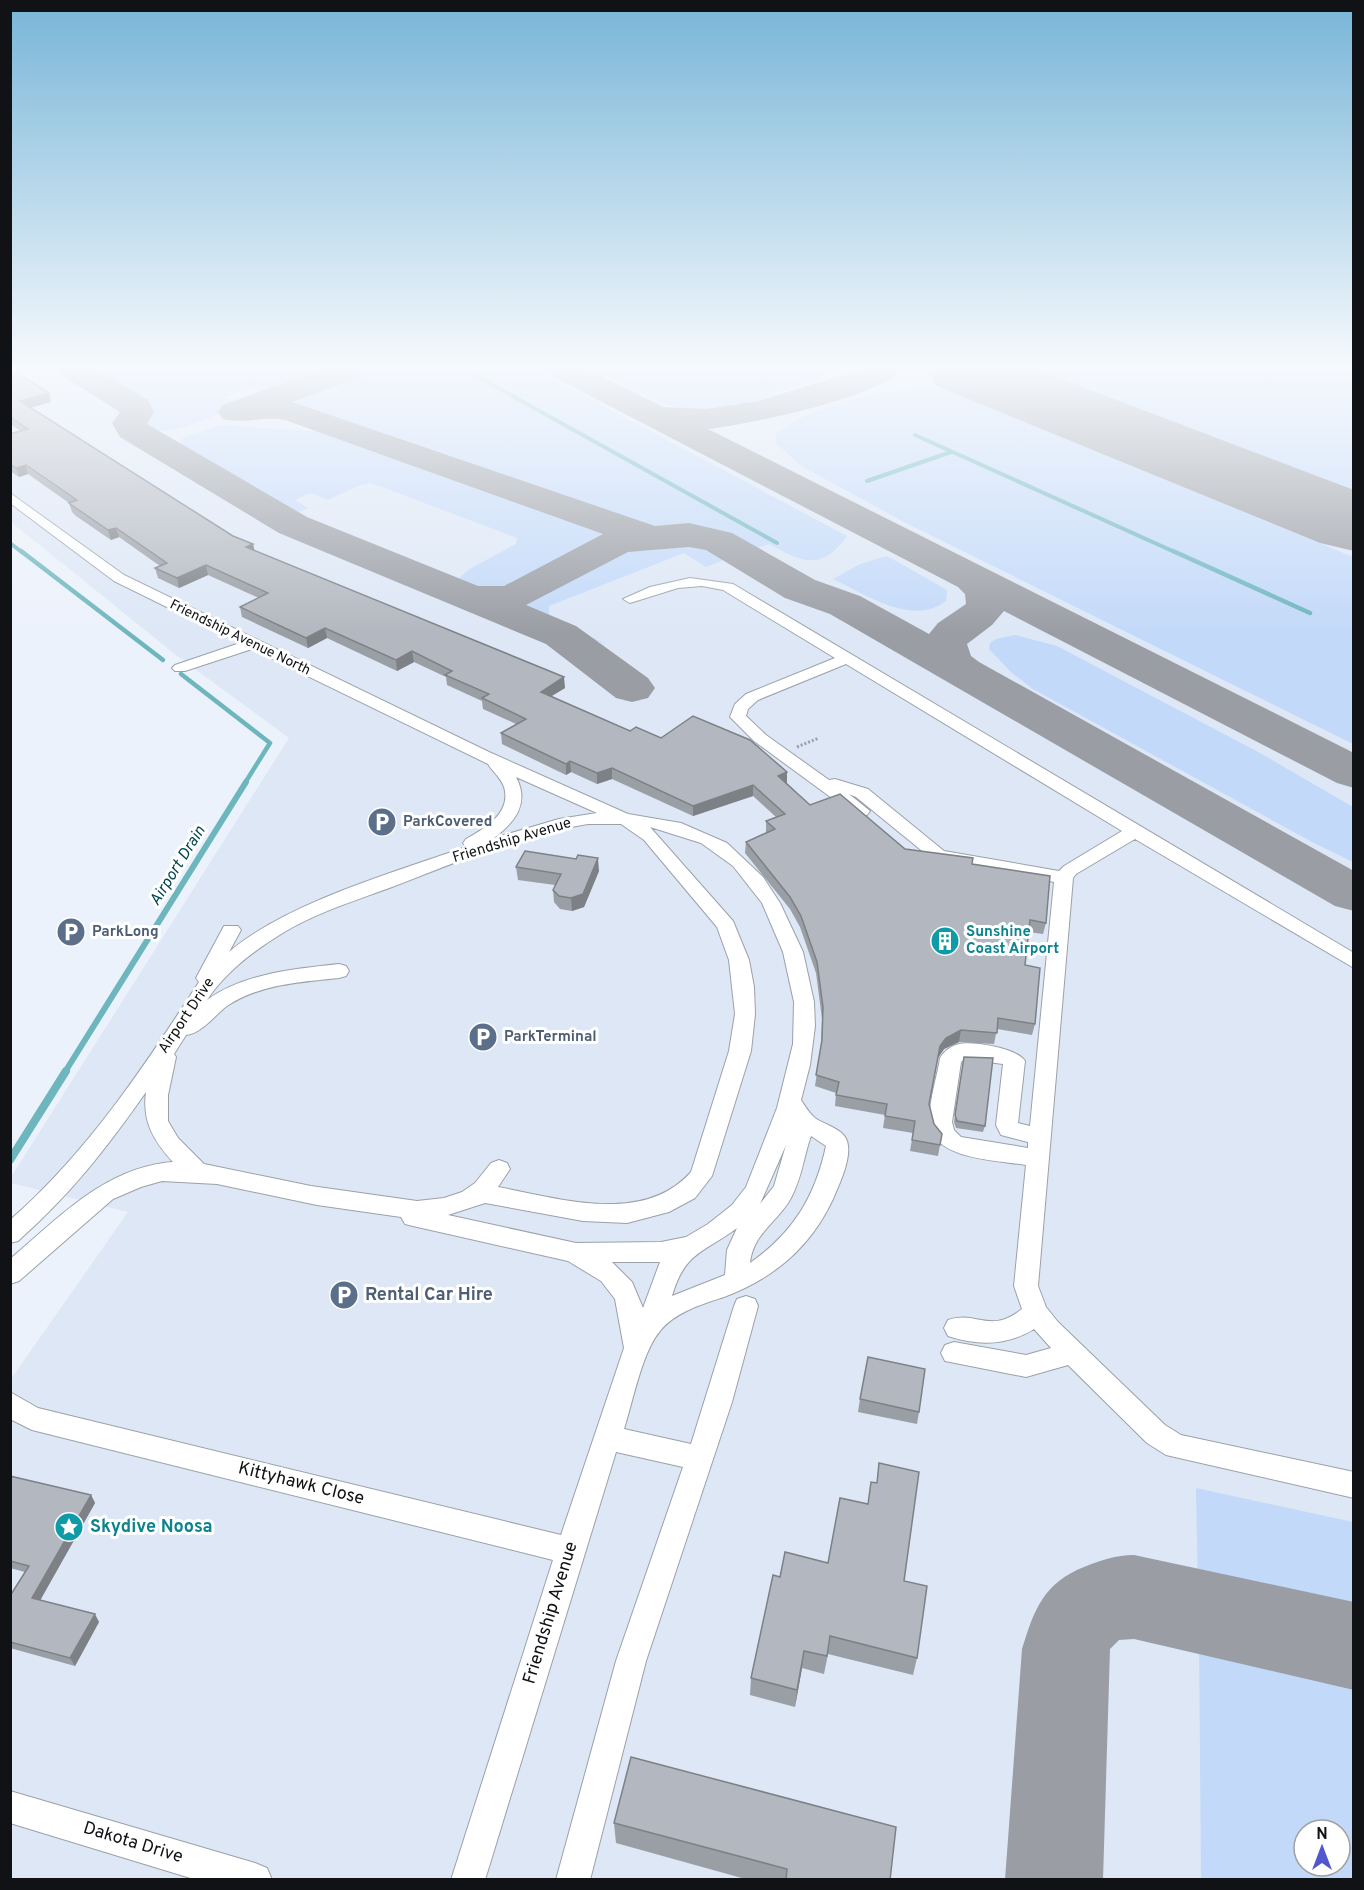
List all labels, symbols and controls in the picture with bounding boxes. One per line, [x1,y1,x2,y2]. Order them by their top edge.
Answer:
street label: Friendship Avenue North [167,597,313,679]
parking icon: ParkCovered [366,806,398,838]
place label: ParkCovered [403,813,493,832]
street label: Friendship Avenue [450,814,574,868]
water label: Airport Drain [146,822,211,910]
parking icon: ParkLong [55,916,87,948]
place label: ParkLong [92,923,159,942]
place label: Sunshine Coast Airport [966,923,1059,959]
building icon: Sunshine Coast Airport [929,925,961,957]
street label: Airport Drive [155,974,219,1058]
parking icon: ParkTerminal [467,1021,499,1053]
place label: ParkTerminal [504,1028,597,1047]
parking icon: Rental Car Hire [328,1279,360,1311]
place label: Rental Car Hire [365,1284,493,1307]
street label: Kittyhawk Close [235,1457,367,1511]
place icon: Skydive Noosa [53,1511,85,1543]
place label: Skydive Noosa [90,1516,213,1539]
street label: Friendship Avenue [518,1539,584,1687]
street label: Dakota Drive [80,1817,186,1869]
north arrow [1292,1818,1352,1878]
text: N [1316,1825,1328,1845]

